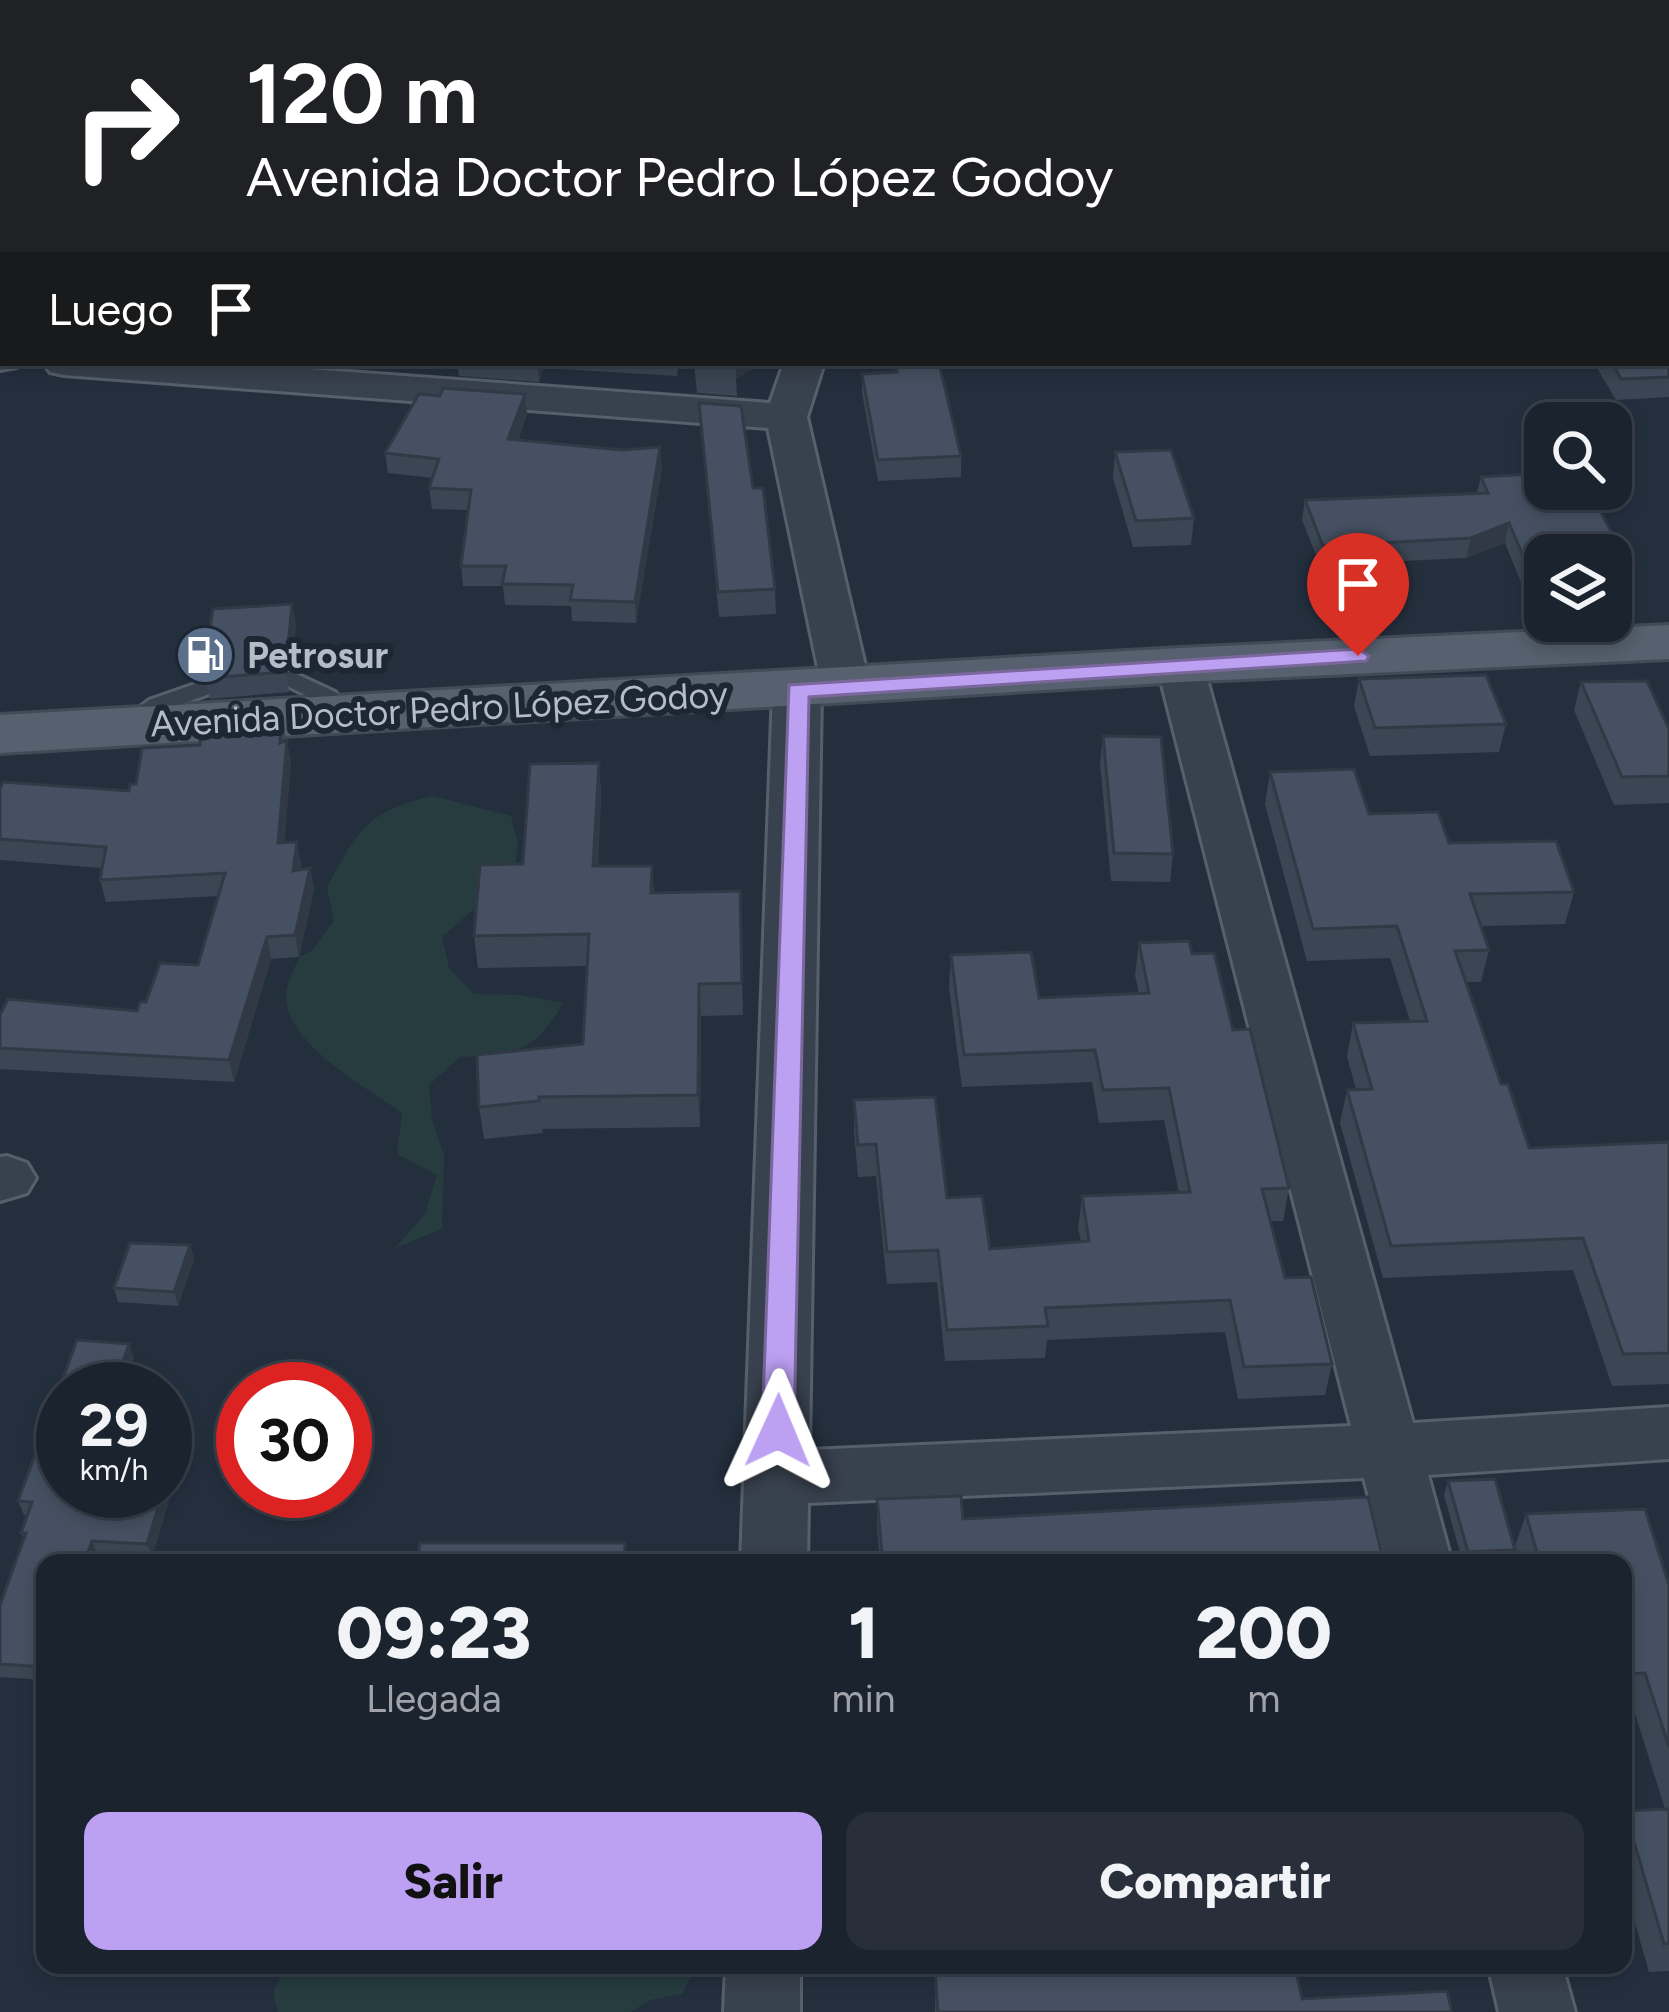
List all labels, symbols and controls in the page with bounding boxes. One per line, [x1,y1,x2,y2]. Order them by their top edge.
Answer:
text: 120 m [246,43,478,144]
icon: right [48,48,204,204]
text: Avenida Doctor Pedro López Godoy [246,145,1113,210]
icon: arrive [198,276,264,342]
text: Luego [48,282,174,336]
map controls [1524,402,1632,642]
button: search [1524,402,1632,510]
pin [1307,533,1409,656]
button: layers [1524,534,1632,642]
icon: arrive [1325,551,1391,617]
fuel station icon: Petrosur [174,624,236,686]
place label: Petrosur [247,634,389,677]
street label: Avenida Doctor Pedro López Godoy [149,672,729,746]
speed limit sign: 30 [216,1362,372,1518]
position arrow [715,1368,841,1494]
text: 29 [79,1389,149,1461]
text: km/h [80,1451,148,1488]
text: 09:23 [336,1590,531,1676]
text: 1 [848,1590,879,1676]
text: 200 [1196,1590,1332,1676]
text: Llegada [366,1675,502,1722]
text: min [831,1675,895,1722]
text: m [1247,1675,1280,1722]
button: Salir [84,1812,822,1950]
button: Compartir [846,1812,1584,1950]

